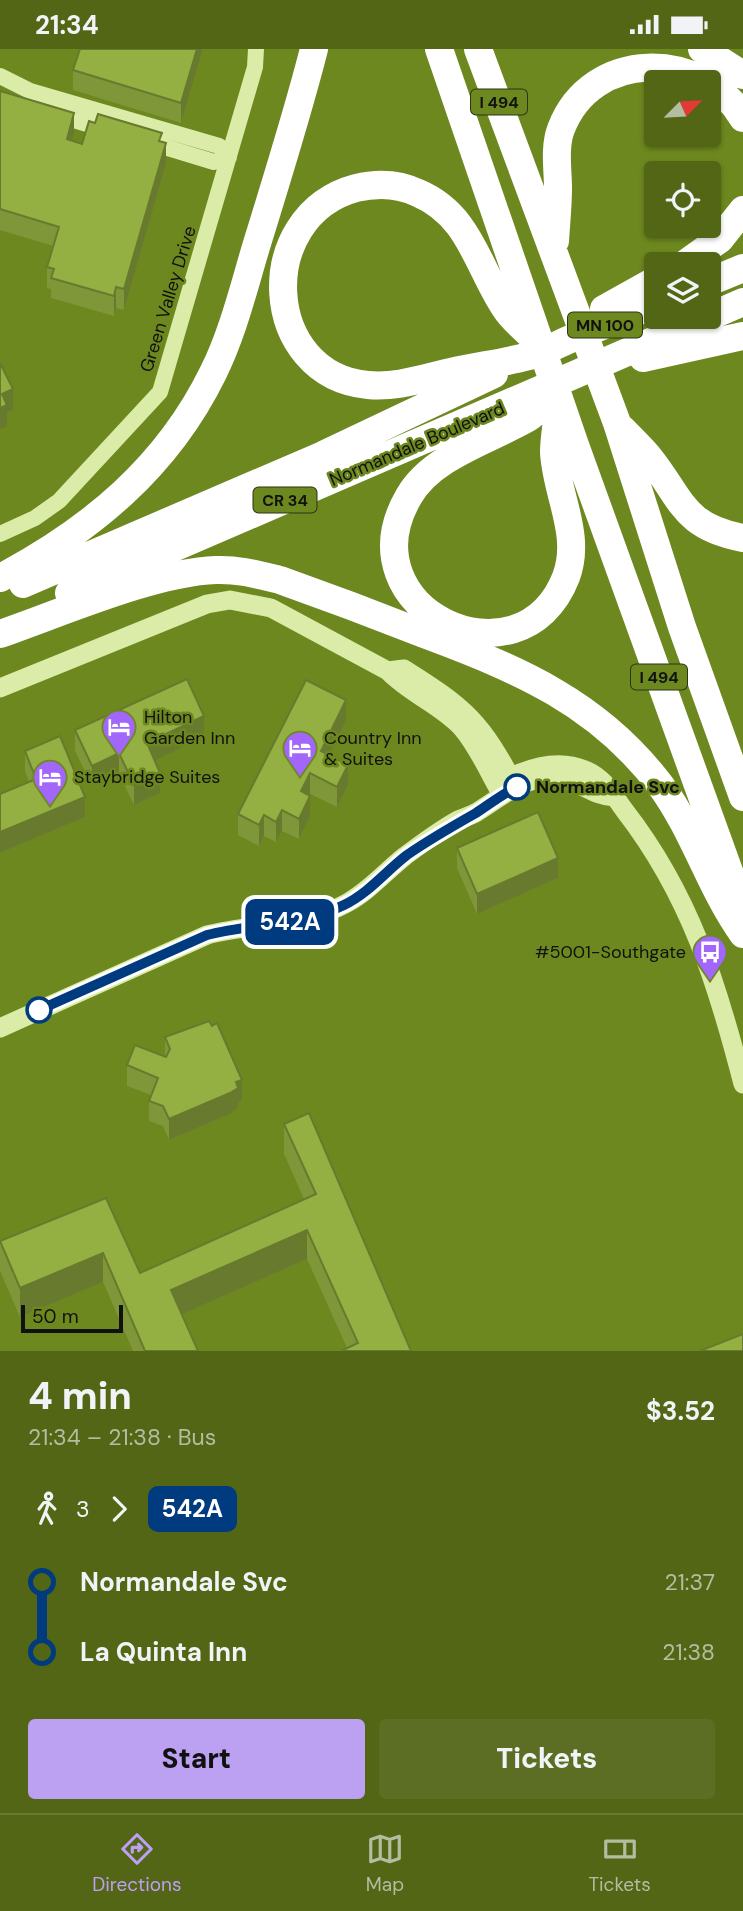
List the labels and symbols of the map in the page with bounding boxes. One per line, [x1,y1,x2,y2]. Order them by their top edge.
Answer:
north arrow [644,70,721,147]
road number: I 494 [471,89,527,115]
street label: Green Valley Drive [134,223,202,375]
road number: MN 100 [568,313,642,337]
street label: Normandale Boulevard [326,396,508,492]
road number: CR 34 [254,487,316,513]
road number: I 494 [631,664,687,689]
place label: Hilton Garden Inn [144,705,235,750]
hotel icon: Hilton Garden Inn [100,708,138,757]
place label: Country Inn & Suites [324,726,422,771]
hotel icon: Country Inn & Suites [281,729,319,778]
hotel icon: Staybridge Suites [31,758,69,807]
place label: Staybridge Suites [74,765,220,789]
marker: Normandale Svc [504,774,530,800]
place label: Normandale Svc [536,775,680,799]
line badge: 542A [241,899,339,945]
bus stop icon: #5001-Southgate [691,933,729,982]
place label: #5001-Southgate [535,940,686,964]
unlabelled marker [26,997,52,1023]
scale bar [21,1302,122,1334]

